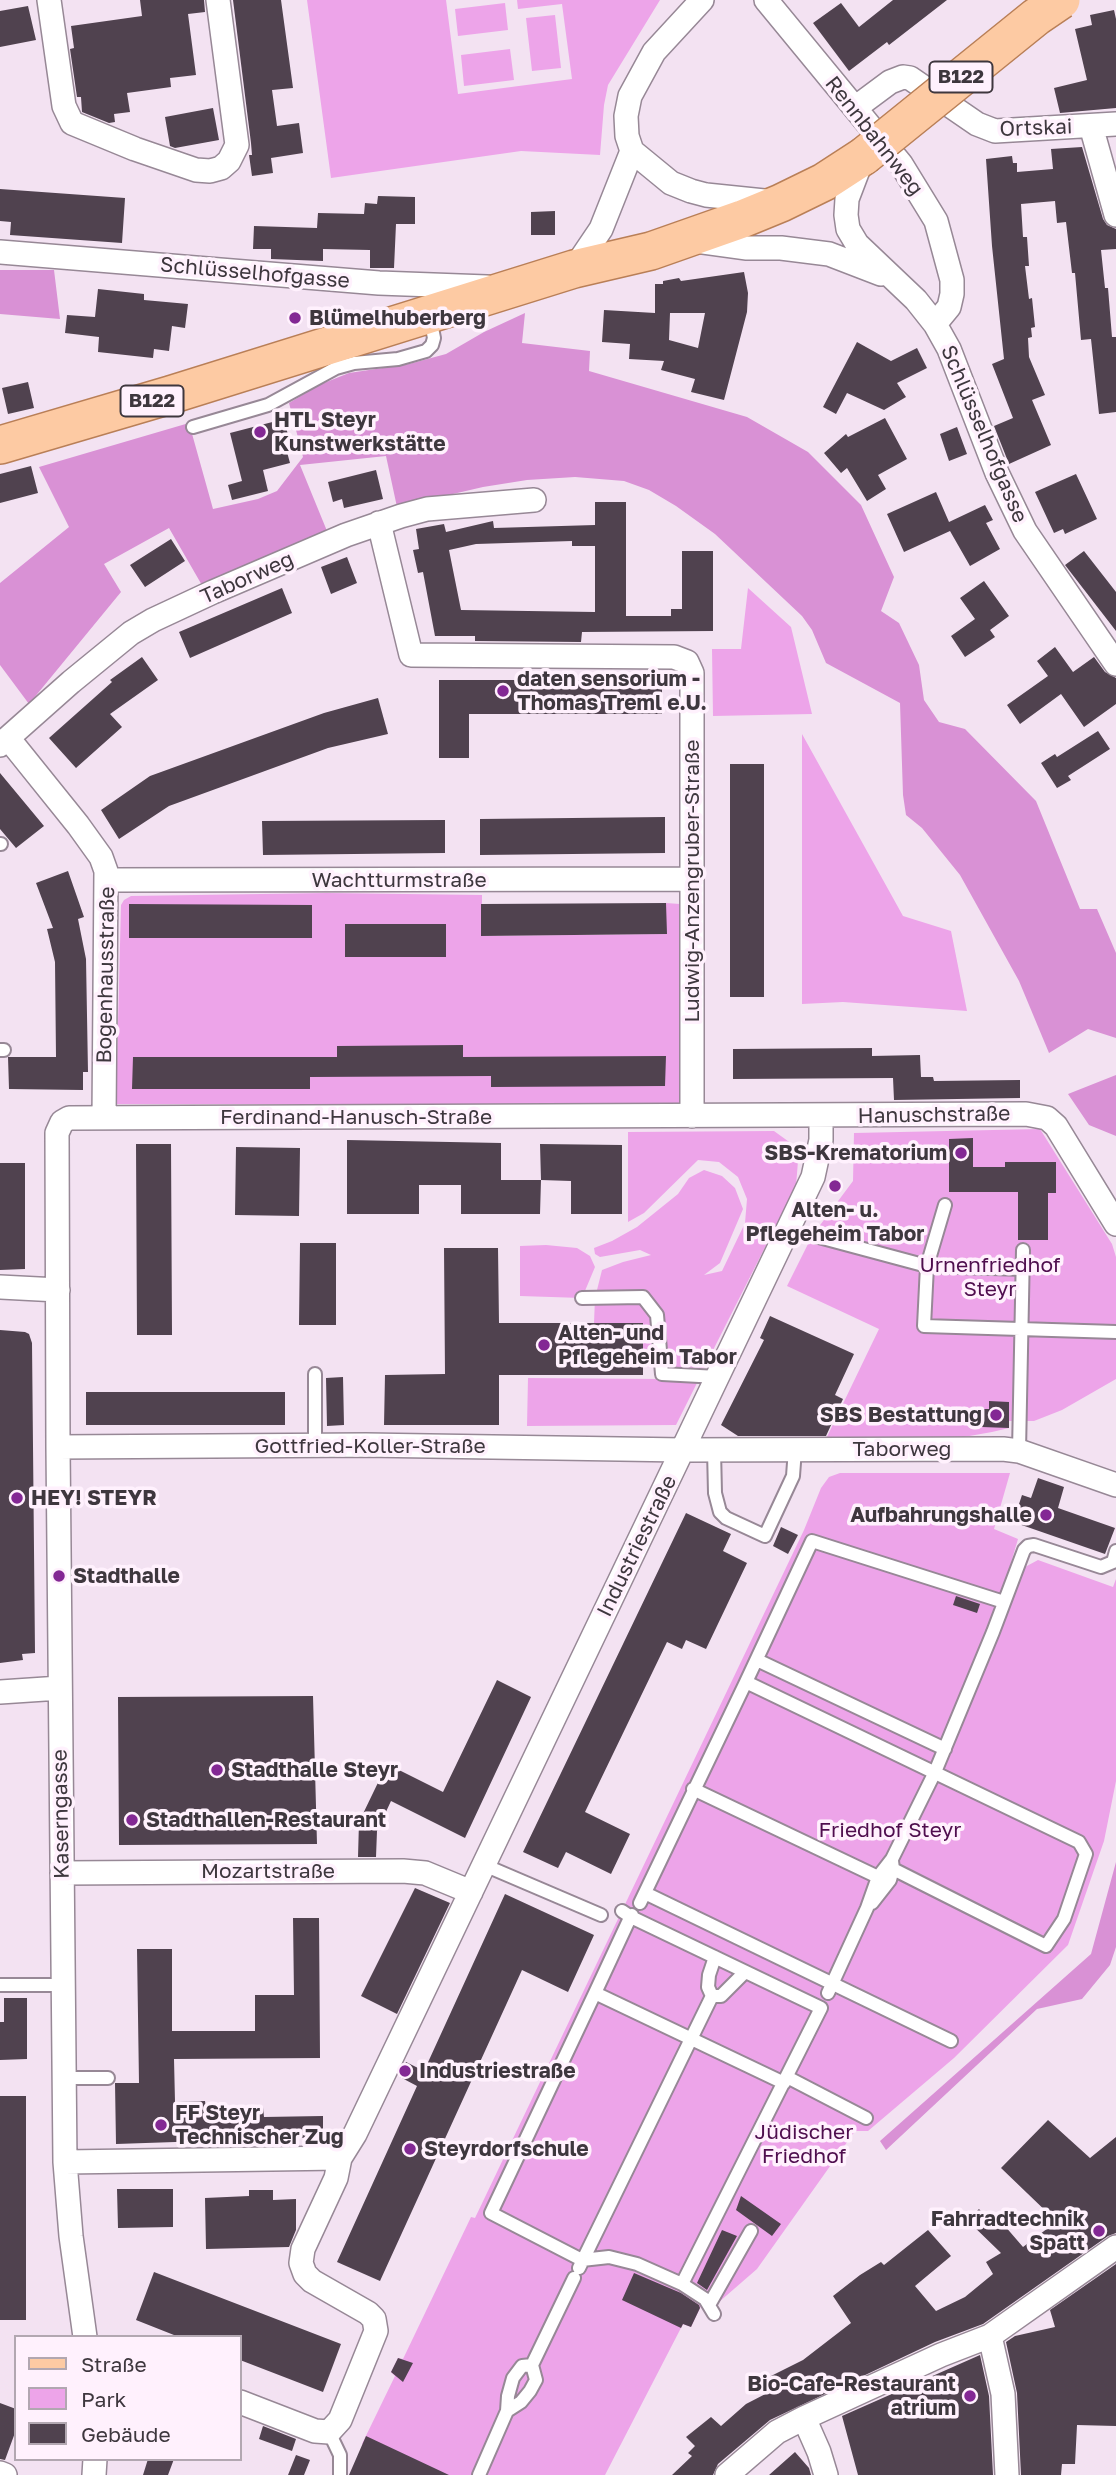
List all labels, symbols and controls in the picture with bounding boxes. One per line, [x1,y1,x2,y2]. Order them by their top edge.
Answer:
road number: B122 [930,61,992,92]
street label: Rennbahnweg [820,71,928,201]
street label: Ortskai [999,114,1073,142]
street label: Schlüsselhofgasse [159,252,351,294]
place label: Blümelhuberberg [309,305,486,331]
marker: Blümelhuberberg [287,310,303,326]
street label: Schlüsselhofgasse [935,341,1033,527]
road number: B122 [120,386,184,416]
place label: HTL Steyr Kunstwerkstätte [274,407,446,457]
marker: HTL Steyr Kunstwerkstätte [252,424,268,440]
street label: Taborweg [197,546,297,610]
place label: daten sensorium - Thomas Treml e.U. [517,666,707,716]
marker: daten sensorium - Thomas Treml e.U. [495,683,511,699]
street label: Ludwig-Anzengruber-Straße [679,740,705,1022]
street label: Wachtturmstraße [311,867,487,893]
street label: Bogenhausstraße [92,886,120,1064]
street label: Hanuschstraße [857,1101,1011,1129]
street label: Ferdinand-Hanusch-Straße [220,1104,492,1130]
place label: SBS-Krematorium [764,1140,947,1166]
marker: SBS-Krematorium [953,1145,969,1161]
marker: Alten- u. Pflegeheim Tabor [827,1178,843,1194]
place label: Alten- u. Pflegeheim Tabor [746,1197,924,1247]
park label: Urnenfriedhof Steyr [919,1252,1061,1302]
place label: Alten- und Pflegeheim Tabor [558,1320,737,1370]
marker: Alten- und Pflegeheim Tabor [536,1337,552,1353]
place label: SBS Bestattung [820,1402,982,1428]
marker: SBS Bestattung [988,1407,1004,1423]
street label: Gottfried-Koller-Straße [254,1433,486,1459]
street label: Taborweg [852,1436,952,1462]
street label: Industriestraße [592,1471,682,1621]
place label: HEY! STEYR [31,1485,157,1511]
marker: HEY! STEYR [9,1490,25,1506]
place label: Aufbahrungshalle [850,1502,1032,1528]
marker: Aufbahrungshalle [1038,1507,1054,1523]
place label: Stadthalle [73,1563,180,1589]
marker: Stadthalle [51,1568,67,1584]
street label: Kaserngasse [47,1749,75,1879]
place label: Stadthalle Steyr [231,1757,398,1783]
marker: Stadthalle Steyr [209,1762,225,1778]
place label: Stadthallen-Restaurant [146,1807,386,1833]
marker: Stadthallen-Restaurant [124,1812,140,1828]
park label: Friedhof Steyr [819,1817,961,1843]
street label: Mozartstraße [201,1858,335,1884]
place label: Industriestraße [419,2058,576,2084]
marker: Industriestraße [397,2063,413,2079]
place label: FF Steyr Technischer Zug [175,2100,344,2150]
marker: FF Steyr Technischer Zug [153,2117,169,2133]
park label: Jüdischer Friedhof [755,2119,853,2169]
place label: Steyrdorfschule [424,2136,589,2162]
marker: Steyrdorfschule [402,2141,418,2157]
place label: Fahrradtechnik Spatt [931,2206,1085,2256]
marker: Fahrradtechnik Spatt [1091,2223,1107,2239]
legend [14,2335,242,2461]
text: Straße [81,2351,147,2377]
place label: Bio-Cafe-Restaurant atrium [747,2371,956,2421]
text: Park [81,2386,126,2412]
marker: Bio-Cafe-Restaurant atrium [962,2388,978,2404]
text: Gebäude [81,2421,171,2447]

